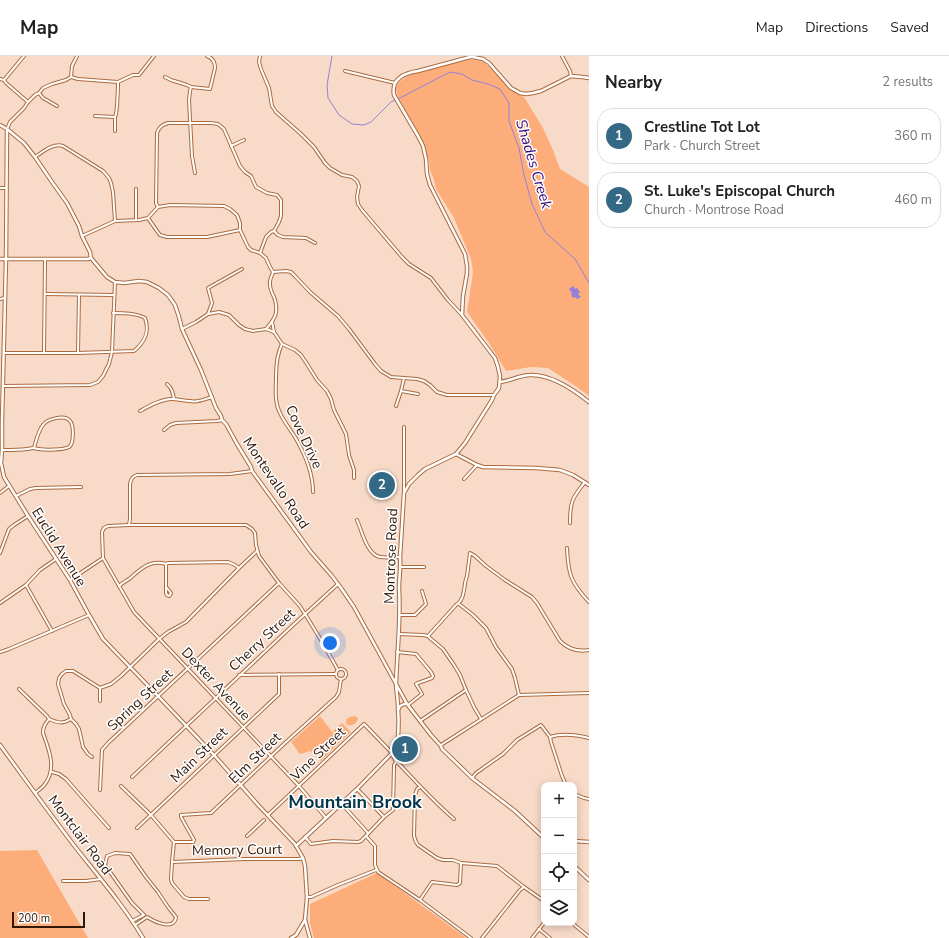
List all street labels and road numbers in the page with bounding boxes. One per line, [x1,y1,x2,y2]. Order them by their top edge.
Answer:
street label: Cove Drive [281,402,327,472]
street label: Montevallo Road [238,434,314,532]
street label: Euclid Avenue [27,504,91,590]
street label: Montrose Road [380,508,402,604]
street label: Cherry Street [225,604,299,676]
street label: Dexter Avenue [177,643,255,725]
street label: Spring Street [103,665,177,735]
street label: Main Street [166,723,232,787]
street label: Vine Street [285,723,350,786]
street label: Elm Street [225,728,285,788]
street label: Montclair Road [44,791,116,879]
street label: Memory Court [192,840,282,860]

